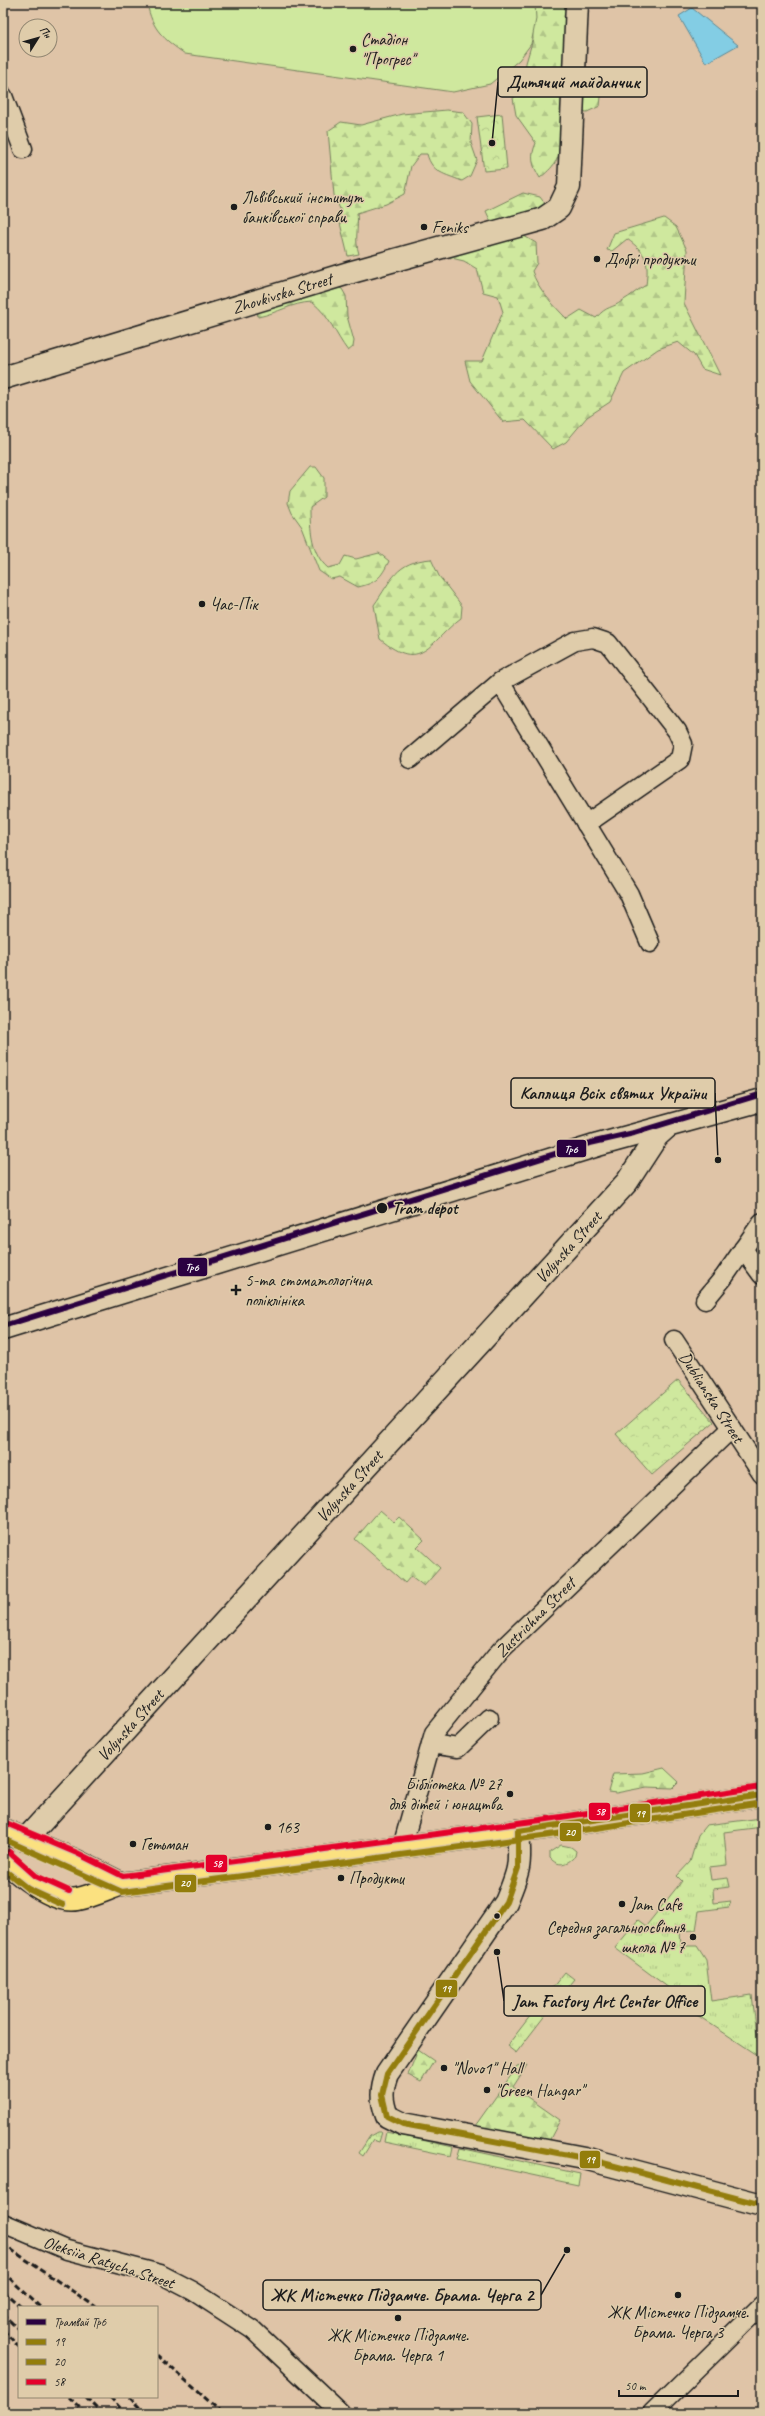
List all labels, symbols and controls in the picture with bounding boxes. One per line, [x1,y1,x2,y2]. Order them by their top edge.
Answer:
north arrow [18,18,58,58]
text: Пн [37,23,56,42]
place label: Стадіон "Прогрес" [361,29,418,70]
marker: Стадіон "Прогрес" [348,44,358,54]
callout: Дитячий майданчик [498,67,647,97]
text: Дитячий майданчик [506,71,641,93]
place label: Львівський інститут банківської справи [242,187,364,228]
marker: Львівський інститут банківської справи [229,202,239,212]
place label: Feniks [432,217,470,238]
marker: Feniks [419,222,429,232]
place label: Добрі продукти [605,249,697,270]
marker: Добрі продукти [592,254,602,264]
street label: Zhovkivska Street [230,268,337,319]
place label: Час-Пік [210,594,259,615]
marker: Час-Пік [197,599,207,609]
callout: Каплиця Всіх святих України [511,1078,715,1108]
text: Каплиця Всіх святих України [520,1082,708,1104]
line badge: Тр6 [556,1139,587,1158]
text: Тр6 [564,1142,579,1156]
place label: Tram depot [392,1198,460,1219]
marker: Tram depot [375,1201,389,1215]
street label: Volynska Street [531,1205,608,1288]
line badge: Тр6 [177,1257,208,1277]
text: Тр6 [185,1260,200,1274]
place label: 5-та стоматологічна поліклініка [245,1270,373,1311]
marker: 5-та стоматологічна поліклініка [230,1284,242,1296]
street label: Dublianska Street [674,1348,750,1449]
street label: Volynska Street [312,1444,389,1527]
street label: Zustrichna Street [491,1571,582,1662]
street label: Volynska Street [93,1683,170,1766]
place label: Бібліотека № 27 для дітей і юнацтва [388,1774,504,1815]
marker: Бібліотека № 27 для дітей і юнацтва [505,1789,515,1799]
line badge: 58 [588,1802,611,1821]
line badge: 19 [629,1803,651,1823]
text: 58 [595,1804,607,1818]
text: 19 [635,1806,646,1820]
place label: 163 [276,1817,300,1838]
marker: 163 [263,1822,273,1832]
line badge: 20 [559,1822,582,1842]
text: 20 [565,1825,576,1839]
place label: Гетьман [141,1834,189,1855]
marker: Гетьман [128,1839,138,1849]
line badge: 58 [205,1854,228,1873]
text: 58 [212,1856,224,1870]
place label: Продукти [349,1868,406,1889]
marker: Продукти [336,1873,346,1883]
line badge: 20 [174,1874,197,1893]
text: 20 [180,1876,191,1890]
place label: Jam Cafe [629,1894,683,1915]
marker: Jam Cafe [617,1899,627,1909]
unlabelled marker [492,1911,502,1921]
place label: Середня загальноосвітня школа № 7 [547,1917,686,1958]
marker: Середня загальноосвітня школа № 7 [688,1932,698,1942]
line badge: 19 [435,1979,458,1998]
text: 19 [441,1981,452,1995]
callout: Jam Factory Art Center Office [504,1986,705,2016]
text: Jam Factory Art Center Office [511,1990,699,2012]
place label: "Novo1" Hall [452,2058,526,2079]
marker: "Novo1" Hall [439,2063,449,2073]
place label: "Green Hangar" [495,2080,588,2101]
marker: "Green Hangar" [482,2085,492,2095]
line badge: 19 [579,2150,601,2169]
text: 19 [585,2152,596,2166]
street label: Oleksiia Ratycha Street [41,2231,179,2294]
callout: ЖК Містечко Підзамче. Брама. Черга 2 [263,2280,541,2310]
text: ЖК Містечко Підзамче. Брама. Черга 2 [270,2284,536,2307]
marker: ЖК Містечко Підзамче. Брама. Черга 3 [673,2290,683,2300]
place label: ЖК Містечко Підзамче. Брама. Черга 3 [607,2302,749,2343]
legend [18,2306,158,2398]
marker: ЖК Містечко Підзамче. Брама. Черга 1 [393,2313,403,2323]
text: Трамвай Тр6 [54,2314,107,2330]
place label: ЖК Містечко Підзамче. Брама. Черга 1 [327,2325,469,2366]
text: 19 [54,2334,66,2350]
text: 20 [54,2354,66,2370]
scale bar [619,2372,738,2398]
text: 58 [54,2374,66,2390]
text: 50 m [625,2378,647,2394]

